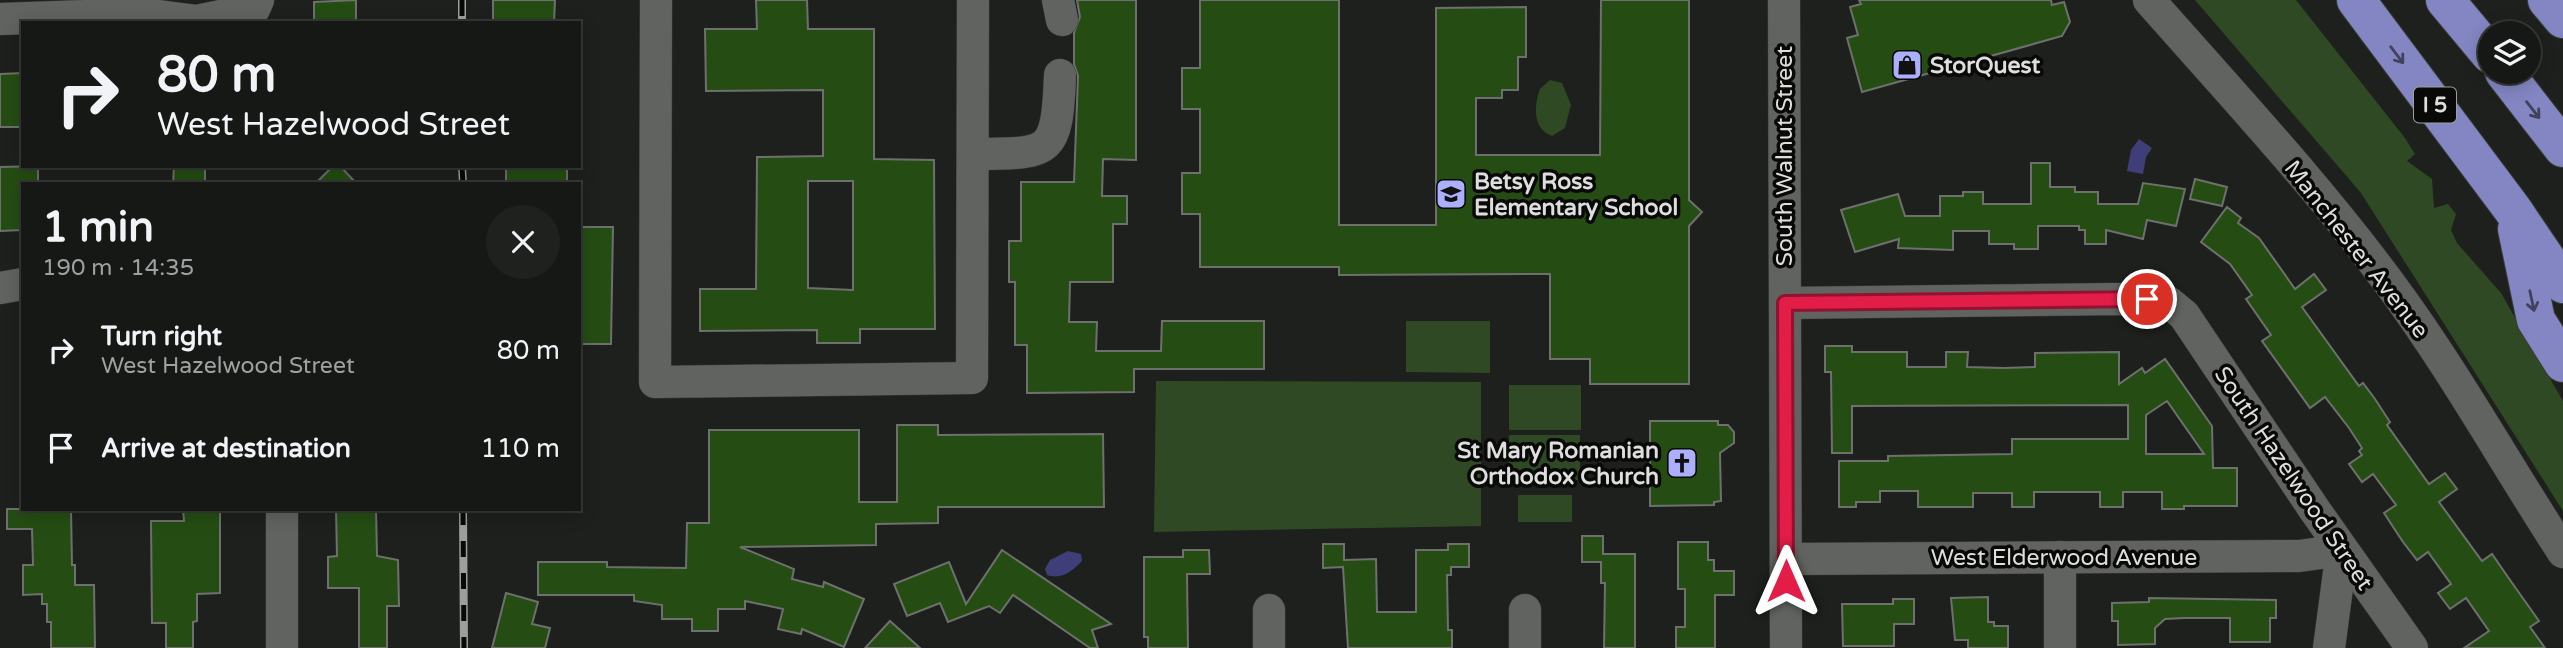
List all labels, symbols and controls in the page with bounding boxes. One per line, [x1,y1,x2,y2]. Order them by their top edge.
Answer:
map controls [2478,21,2541,84]
button: layers [2478,21,2541,84]
one-way arrow [2390,45,2405,64]
text: 80 m [157,46,276,105]
street label: South Walnut Street [1771,46,1799,266]
shop icon: StorQuest [1890,48,1924,82]
icon: right [42,49,133,140]
place label: StorQuest [1930,52,2041,80]
road number: I 5 [2414,88,2456,122]
one-way arrow [2526,100,2541,119]
text: West Hazelwood Street [157,106,510,144]
street label: Manchester Avenue [2278,155,2434,344]
place label: Betsy Ross Elementary School [1474,168,1678,222]
school or university icon: Betsy Ross Elementary School [1434,177,1468,211]
text: 1 min [42,202,154,253]
button: close [486,205,560,279]
text: 190 m · 14:35 [42,254,194,282]
pin [2117,269,2177,329]
icon: arrive [2128,280,2166,318]
one-way arrow [2526,289,2540,312]
text: Turn right [101,321,222,352]
icon: right [42,331,80,369]
text: 80 m [497,335,560,366]
text: West Hazelwood Street [101,352,355,380]
street label: South Hazelwood Street [2208,361,2379,596]
icon: arrive [42,429,80,467]
text: Arrive at destination [101,433,351,464]
text: 110 m [480,433,560,464]
place label: St Mary Romanian Orthodox Church [1457,437,1659,491]
church icon: St Mary Romanian Orthodox Church [1665,446,1699,480]
position arrow [1749,544,1823,618]
street label: West Elderwood Avenue [1931,544,2197,572]

